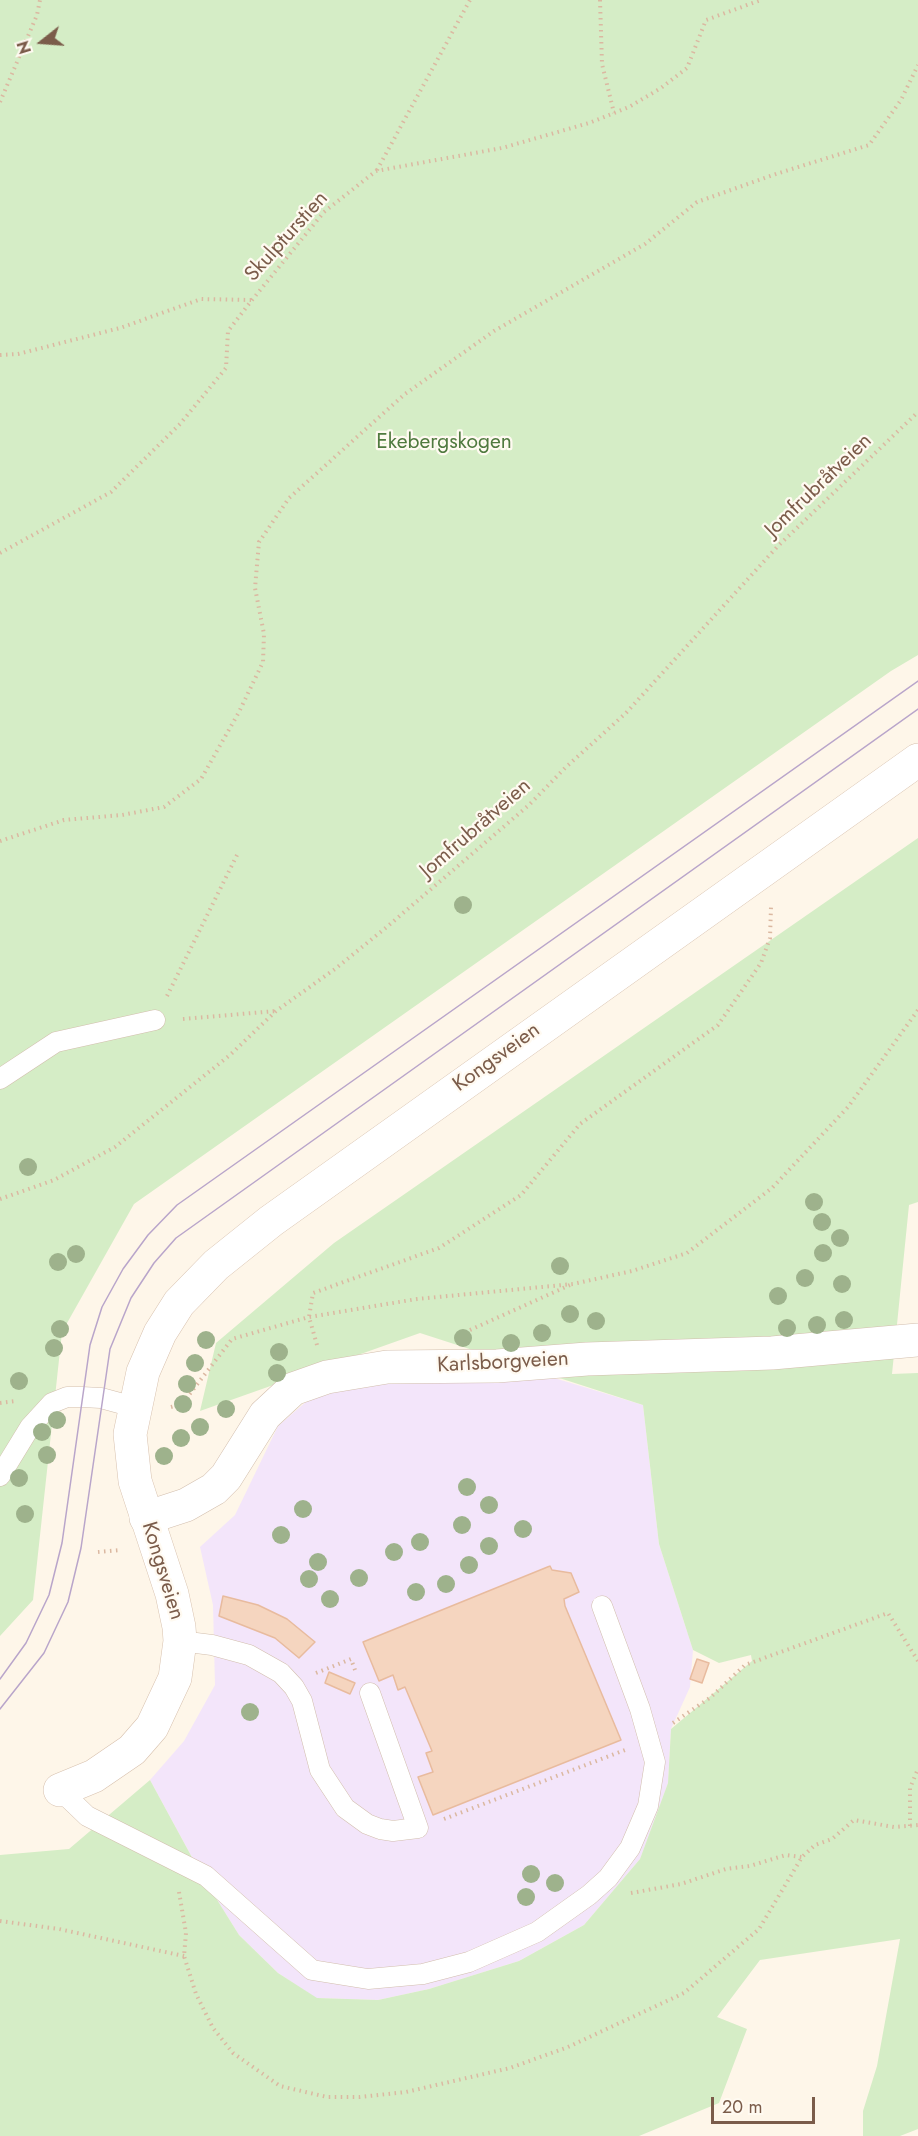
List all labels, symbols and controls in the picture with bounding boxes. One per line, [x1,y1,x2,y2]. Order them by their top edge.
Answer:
north arrow [12,12,72,72]
text: N [11,38,37,57]
street label: Skulpturstien [240,187,334,287]
street label: Jomfrubråtveien [760,429,878,543]
park label: Ekebergskogen [376,430,512,456]
street label: Jomfrubråtveien [415,774,537,884]
street label: Kongsveien [449,1018,545,1098]
street label: Karlsborgveien [437,1347,569,1379]
street label: Kongsveien [135,1519,189,1623]
scale bar [714,2085,818,2123]
text: 20 m [722,2094,762,2120]

